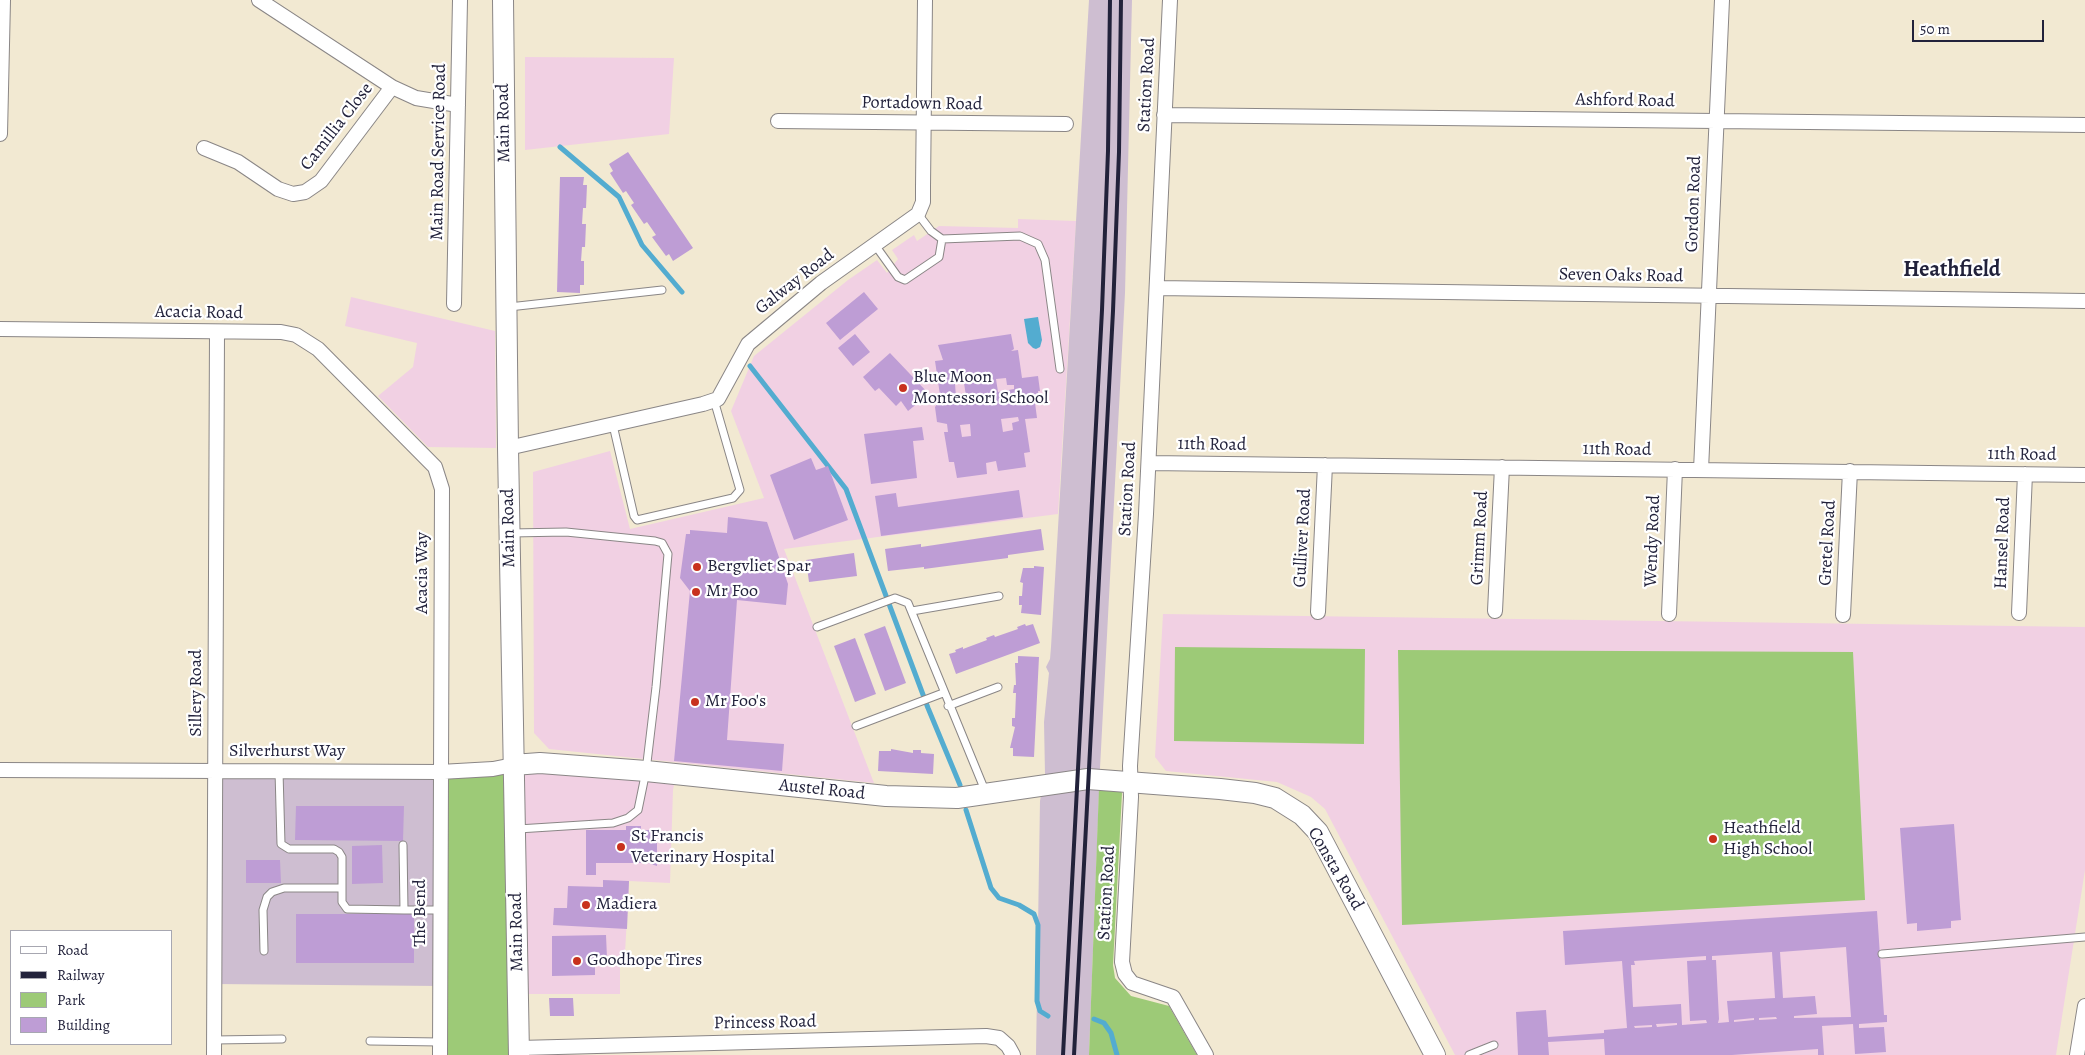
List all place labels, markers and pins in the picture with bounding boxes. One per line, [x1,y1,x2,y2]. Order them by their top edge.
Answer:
place label: Blue Moon Montessori School [913,367,1048,409]
marker: Blue Moon Montessori School [897,382,909,394]
place label: Bergvliet Spar [707,556,811,578]
marker: Bergvliet Spar [691,561,703,573]
place label: Mr Foo [706,581,758,603]
marker: Mr Foo [690,586,702,598]
place label: Mr Foo's [705,691,766,713]
marker: Mr Foo's [689,696,701,708]
place label: Heathfield High School [1723,818,1812,861]
place label: St Francis Veterinary Hospital [631,826,774,869]
marker: Heathfield High School [1707,833,1719,845]
marker: St Francis Veterinary Hospital [615,841,627,853]
place label: Madiera [596,894,657,916]
marker: Madiera [580,899,592,911]
place label: Goodhope Tires [587,950,702,972]
marker: Goodhope Tires [571,955,583,967]

